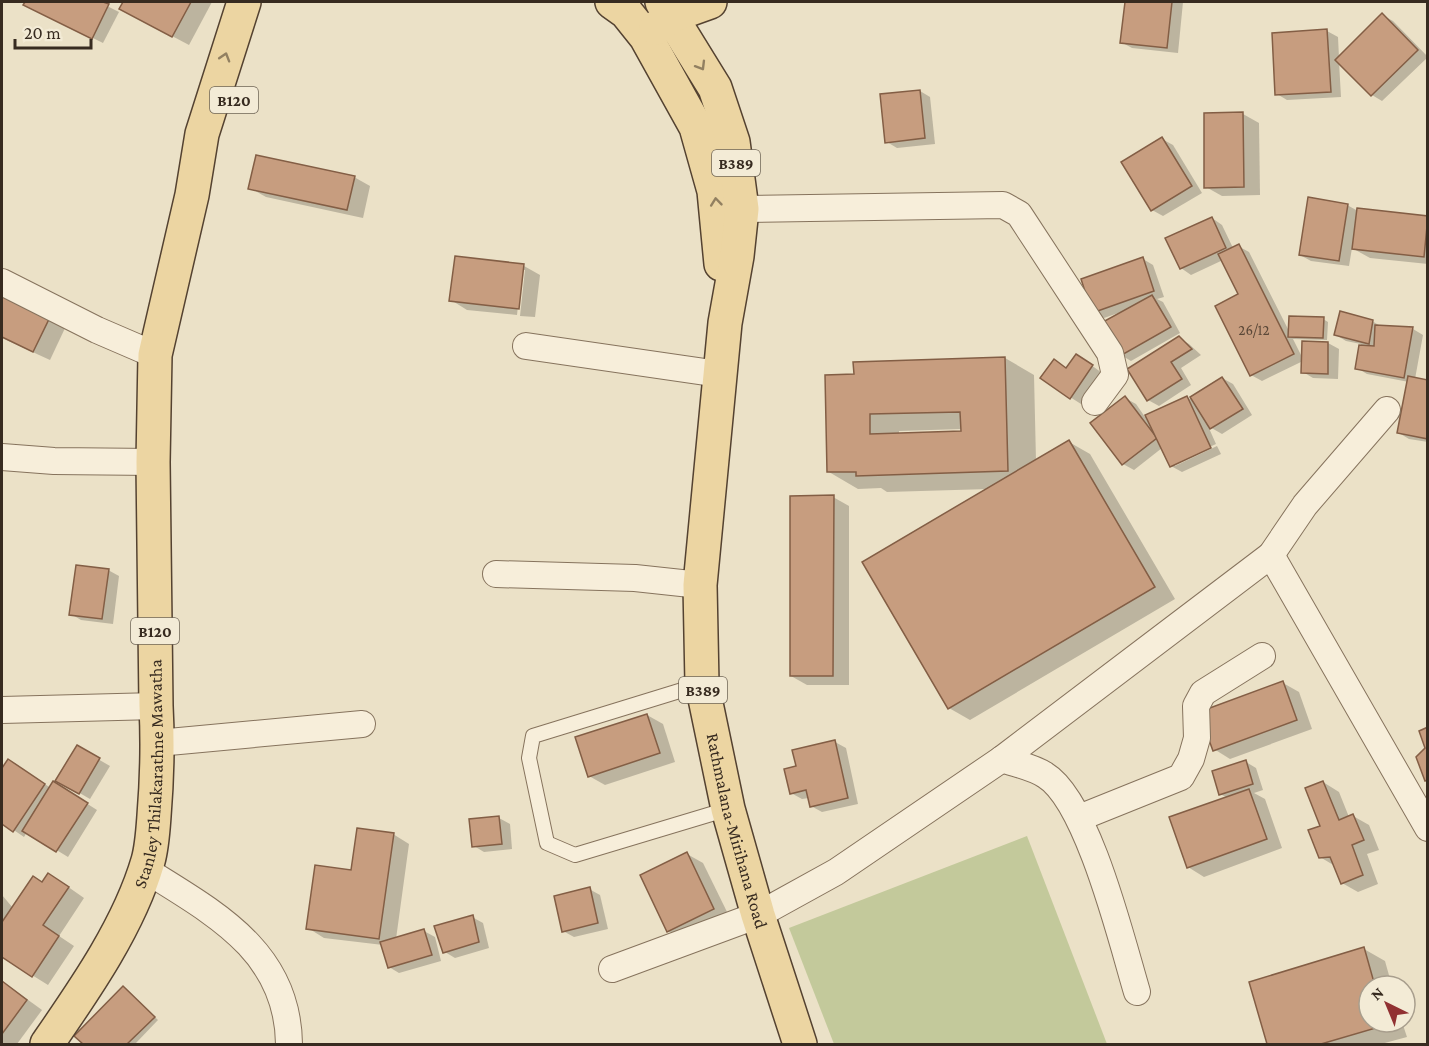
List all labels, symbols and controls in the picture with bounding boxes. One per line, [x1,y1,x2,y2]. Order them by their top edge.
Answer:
scale bar [15,12,92,50]
text: 20 m [24,23,61,43]
one-way arrow [218,52,230,63]
one-way arrow [694,60,706,70]
road number: B120 [210,87,258,113]
road number: B389 [712,150,760,176]
one-way arrow [710,197,723,206]
house number: 26/12 [1238,322,1270,338]
road number: B120 [131,618,179,644]
street label: Stanley Thilakarathne Mawatha [130,659,167,891]
road number: B389 [679,677,727,703]
street label: Rathmalana-Mirihana Road [702,731,772,932]
north arrow [1357,974,1417,1034]
text: N [1367,983,1387,1003]

